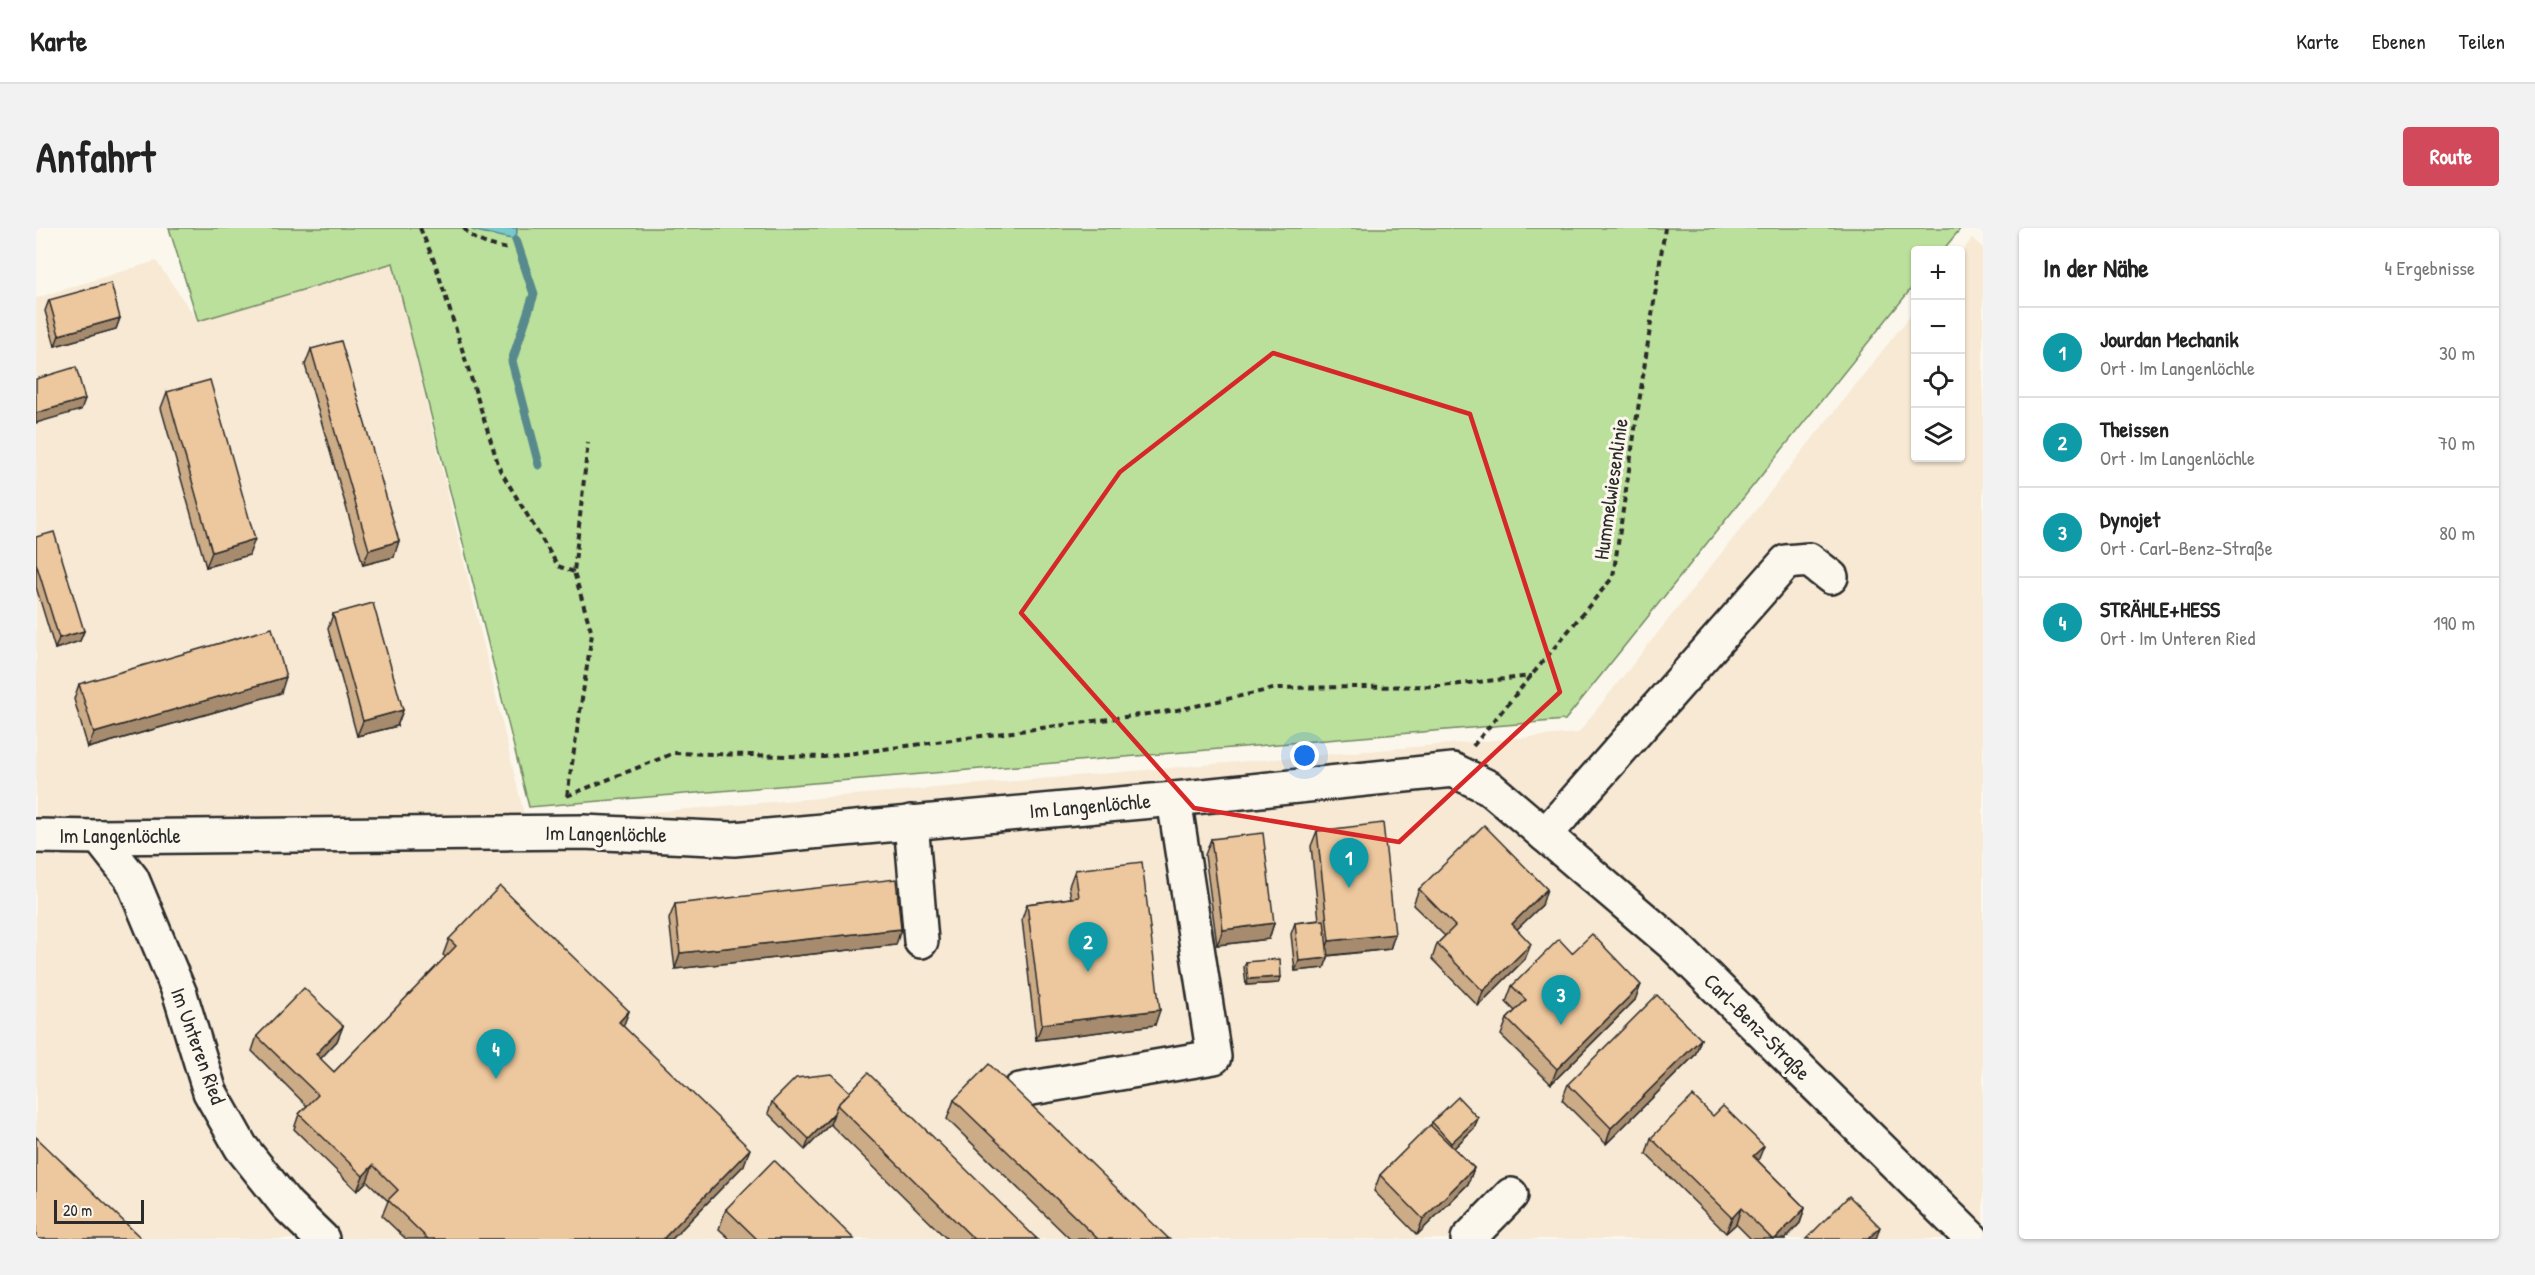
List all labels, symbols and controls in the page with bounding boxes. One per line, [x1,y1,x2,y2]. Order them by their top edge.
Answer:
text: Karte [30,22,87,60]
text: Karte [2296,27,2339,56]
text: Ebenen [2372,27,2426,56]
text: Teilen [2459,27,2505,56]
button: Route [2403,127,2499,186]
text: Anfahrt [36,128,155,185]
map controls [1911,246,1965,462]
button: + [1911,246,1965,300]
text: In der Nähe [2043,250,2149,285]
text: 4 Ergebnisse [2384,254,2475,281]
button: − [1911,300,1965,354]
text: Jourdan Mechanik [2100,324,2239,354]
text: 1 [2059,339,2066,366]
text: 30 m [2439,339,2475,366]
button: locate [1911,354,1965,408]
text: Ort · Im Langenlöchle [2100,354,2255,381]
button: layers [1911,408,1965,462]
text: Theissen [2100,414,2169,444]
street label: Hummelwiesenlinie [1586,416,1635,561]
text: 2 [2058,429,2067,456]
text: 70 m [2438,429,2475,456]
text: Ort · Im Langenlöchle [2100,444,2255,471]
text: Dynojet [2100,504,2160,534]
text: 3 [2058,519,2067,546]
text: 80 m [2439,519,2475,546]
text: Ort · Carl-Benz-Straße [2100,534,2273,561]
text: STRÄHLE+HESS [2100,594,2220,624]
text: 4 [2059,609,2066,636]
text: 190 m [2433,609,2475,636]
text: Ort · Im Unteren Ried [2100,624,2255,651]
your location [1290,741,1319,770]
street label: Im Langenlöchle [1028,786,1152,825]
street label: Im Langenlöchle [545,818,667,849]
street label: Im Langenlöchle [59,821,181,850]
pin: 1 [1330,838,1368,888]
pin: 2 [1068,922,1108,972]
street label: Carl-Benz-Straße [1697,967,1817,1087]
pin: 3 [1542,976,1580,1025]
street label: Im Unteren Ried [164,983,233,1108]
pin: 4 [476,1030,516,1079]
scale bar [54,1197,144,1224]
text: 20 m [63,1199,92,1221]

